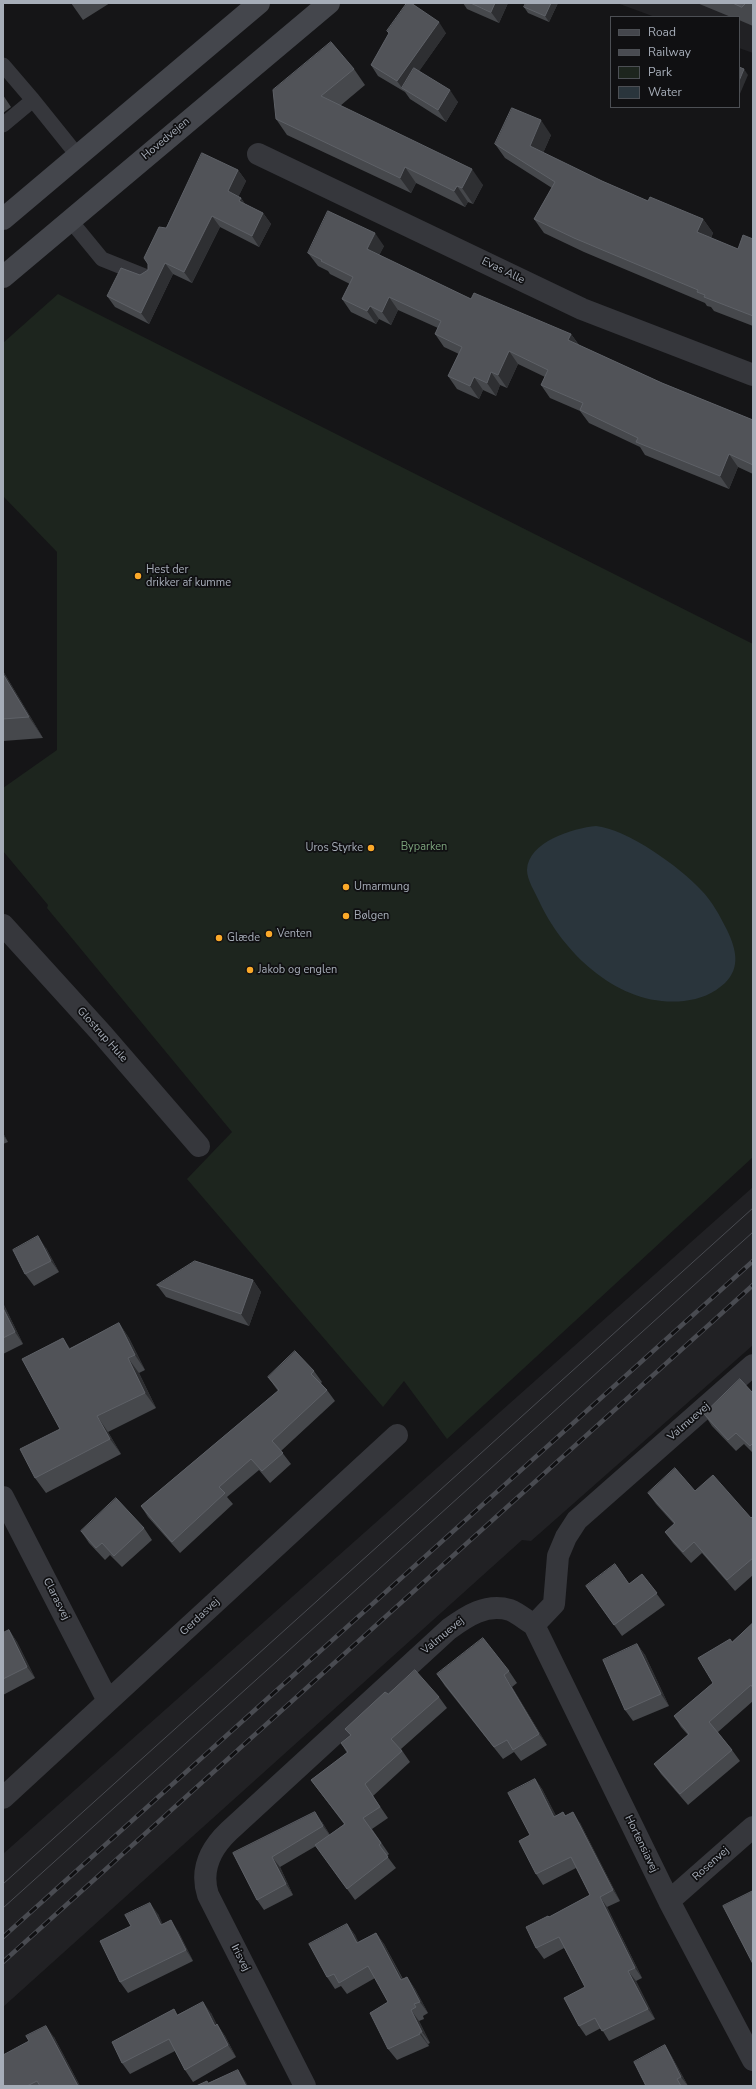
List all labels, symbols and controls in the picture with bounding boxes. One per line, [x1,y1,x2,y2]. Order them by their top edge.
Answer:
legend [610,16,740,108]
text: Road [648,24,676,40]
text: Railway [648,44,691,60]
text: Park [648,64,672,80]
text: Water [648,84,682,100]
street label: Hovedvejen [139,115,193,163]
street label: Evas Alle [479,255,527,287]
place label: Hest der drikker af kumme [146,563,231,589]
marker: Hest der drikker af kumme [133,571,143,581]
park label: Byparken [401,840,447,854]
place label: Uros Styrke [305,841,363,855]
marker: Uros Styrke [366,843,376,853]
place label: Umarmung [354,880,409,894]
marker: Umarmung [341,882,351,892]
place label: Bølgen [354,909,389,923]
marker: Bølgen [341,911,351,921]
place label: Venten [277,927,312,941]
marker: Venten [264,929,274,939]
place label: Glæde [227,931,260,945]
marker: Glæde [214,933,224,943]
place label: Jakob og englen [258,963,337,977]
marker: Jakob og englen [245,965,255,975]
street label: Glostrup Hule [74,1005,130,1065]
street label: Valmuevej [665,1400,713,1444]
street label: Clarasvej [40,1576,72,1622]
street label: Gerdasvej [178,1595,222,1639]
street label: Valmuevej [419,1614,467,1658]
street label: Hortensiavej [621,1813,661,1875]
street label: Rosenvej [690,1844,732,1884]
street label: Irisvej [228,1942,252,1974]

